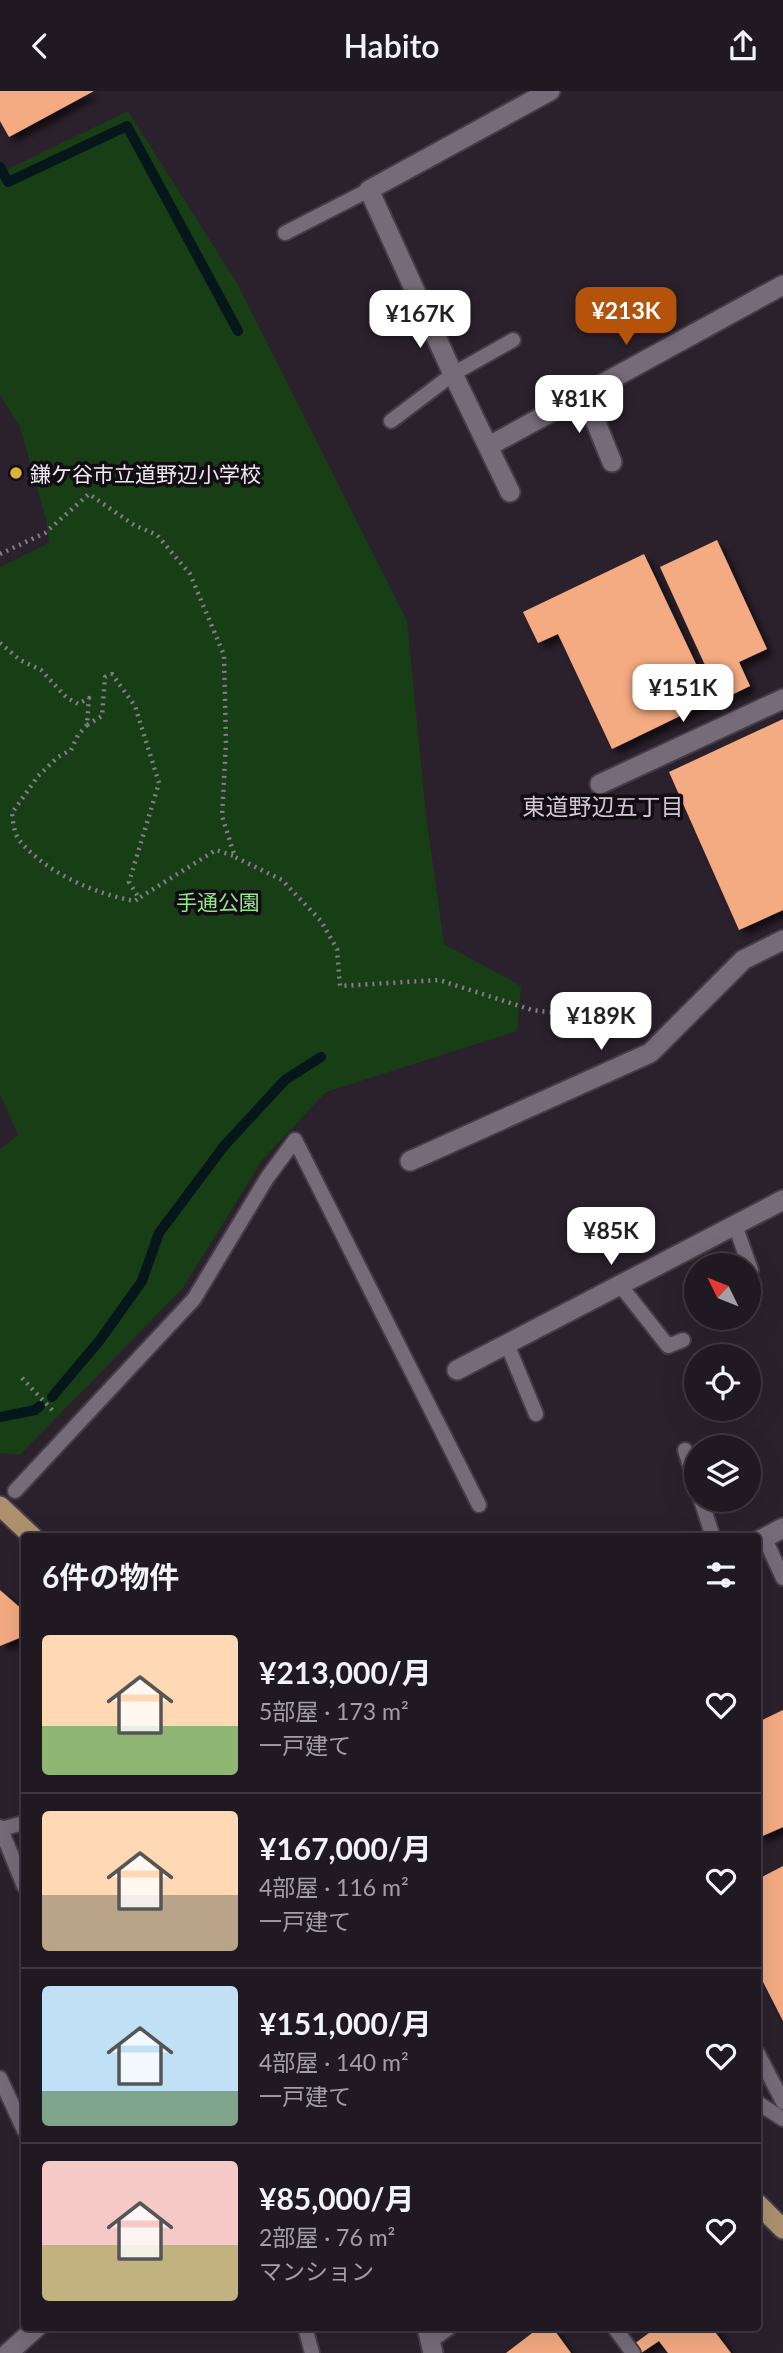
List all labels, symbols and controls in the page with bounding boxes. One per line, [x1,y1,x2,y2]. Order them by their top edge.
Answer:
text: Habito [343,26,440,65]
icon: back [21,27,59,65]
icon: share [724,27,762,65]
pin: ¥213K [577,287,675,347]
pin: ¥167K [371,291,469,350]
text: ¥213K [591,296,661,324]
text: ¥167K [385,299,455,327]
pin: ¥81K [538,375,620,435]
text: ¥81K [551,384,607,412]
place label: 鎌ケ谷市立道野辺小学校 [30,461,261,486]
marker: 鎌ケ谷市立道野辺小学校 [8,465,24,481]
pin: ¥151K [634,665,732,724]
text: ¥151K [648,673,718,701]
district label: 東道野辺五丁目 [523,792,684,820]
park label: 手通公園 [176,889,260,914]
pin: ¥189K [552,993,650,1052]
text: ¥189K [566,1001,636,1029]
pin: ¥85K [570,1207,652,1267]
text: ¥85K [583,1216,639,1244]
north arrow [684,1253,761,1330]
map controls [684,1253,761,1512]
button: locate [684,1344,761,1421]
button: layers [684,1435,761,1512]
icon: filters [702,1556,740,1594]
text: 6件の物件 [42,1558,179,1594]
text: ¥213,000/月 [259,1654,432,1690]
icon: home [98,1663,182,1747]
icon: heart [702,1686,740,1724]
text: 5部屋 · 173 m² [259,1697,409,1725]
text: 一戸建て [259,1731,351,1759]
text: ¥167,000/月 [259,1830,432,1866]
icon: home [98,1839,182,1923]
icon: heart [702,1862,740,1900]
text: 4部屋 · 116 m² [259,1873,409,1901]
text: 一戸建て [259,1907,351,1935]
text: ¥151,000/月 [259,2005,432,2041]
icon: home [98,2014,182,2098]
icon: heart [702,2037,740,2075]
text: 4部屋 · 140 m² [259,2048,409,2076]
text: 一戸建て [259,2082,351,2110]
text: ¥85,000/月 [259,2180,414,2216]
icon: home [98,2189,182,2273]
icon: heart [702,2212,740,2250]
text: 2部屋 · 76 m² [259,2223,395,2251]
text: マンション [259,2257,374,2285]

